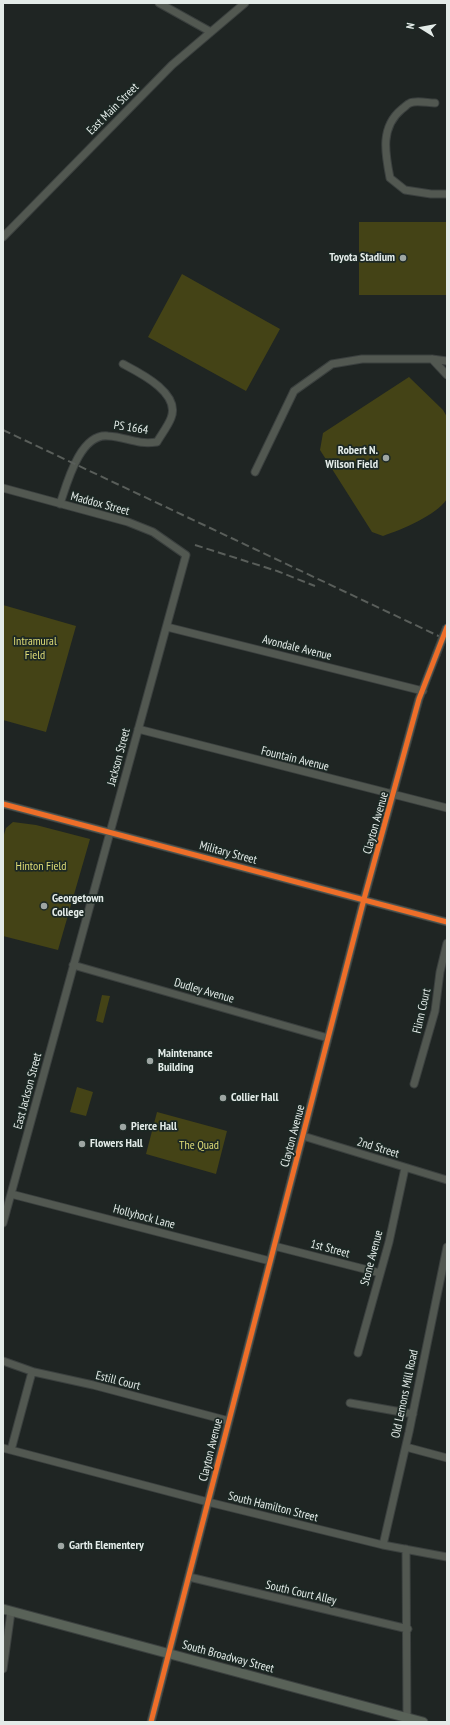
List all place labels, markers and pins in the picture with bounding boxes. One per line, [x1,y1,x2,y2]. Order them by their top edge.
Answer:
place label: Toyota Stadium [329,251,395,265]
marker: Toyota Stadium [398,253,408,263]
place label: Robert N. Wilson Field [325,444,378,472]
marker: Robert N. Wilson Field [381,453,391,463]
place label: Georgetown College [52,892,104,920]
marker: Georgetown College [39,901,49,911]
place label: Maintenance Building [158,1047,213,1075]
marker: Maintenance Building [145,1056,155,1066]
place label: Collier Hall [231,1091,278,1105]
marker: Collier Hall [218,1093,228,1103]
place label: Pierce Hall [131,1120,177,1134]
marker: Pierce Hall [118,1122,128,1132]
place label: Flowers Hall [90,1137,143,1151]
marker: Flowers Hall [77,1139,87,1149]
place label: Garth Elementery [69,1539,144,1553]
marker: Garth Elementery [56,1541,66,1551]

